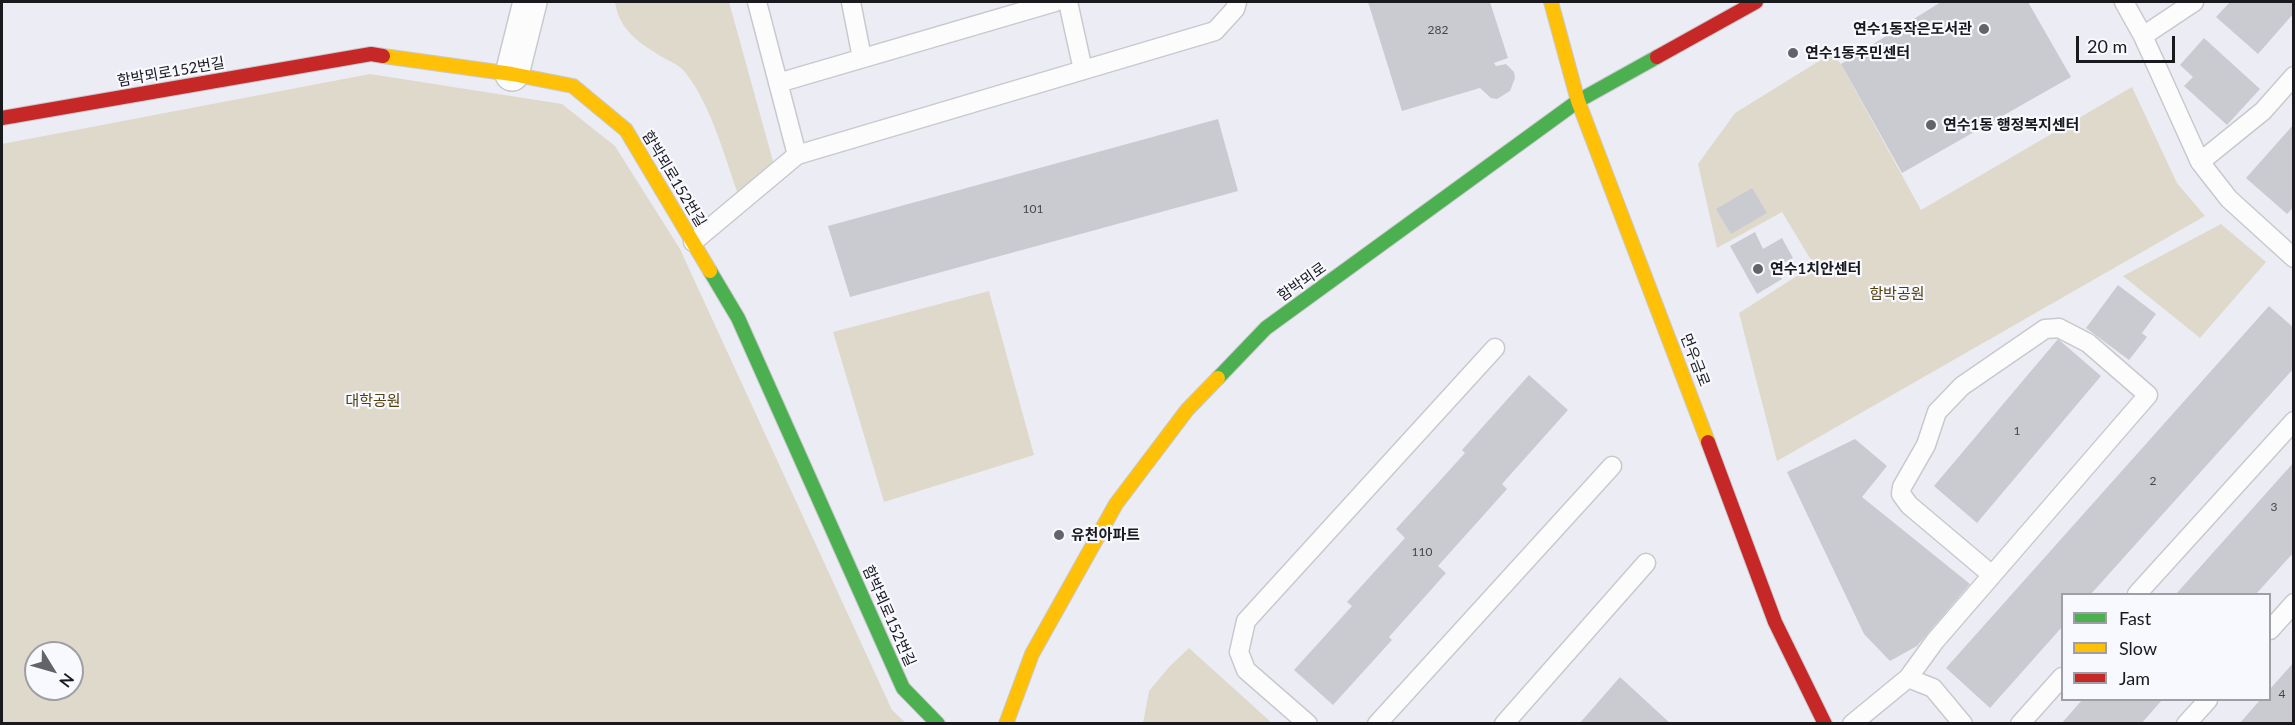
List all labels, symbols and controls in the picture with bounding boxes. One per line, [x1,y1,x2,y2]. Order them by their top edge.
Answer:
place label: 연수1동작은도서관 [1853,20,1972,38]
marker: 연수1동작은도서관 [1977,22,1991,36]
house number: 282 [1428,23,1448,37]
scale bar [2079,24,2178,62]
text: 20 m [2087,35,2127,57]
place label: 연수1동주민센터 [1805,44,1910,62]
marker: 연수1동주민센터 [1786,46,1800,60]
street label: 함박뫼로152번길 [116,54,226,90]
place label: 연수1동 행정복지센터 [1943,116,2080,134]
marker: 연수1동 행정복지센터 [1924,118,1938,132]
street label: 함박뫼로152번길 [638,128,710,230]
house number: 101 [1023,202,1043,216]
street label: 함박뫼로 [1274,259,1330,305]
place label: 연수1치안센터 [1770,260,1861,278]
marker: 연수1치안센터 [1751,262,1765,276]
park label: 함박공원 [1869,285,1925,303]
street label: 먼우금로 [1677,331,1713,389]
park label: 대학공원 [345,392,401,410]
house number: 1 [2014,424,2020,438]
house number: 2 [2150,474,2156,488]
house number: 3 [2271,500,2277,514]
place label: 유천아파트 [1071,526,1140,544]
marker: 유천아파트 [1052,528,1066,542]
house number: 110 [1412,545,1432,559]
street label: 함박뫼로152번길 [859,563,919,669]
legend [2061,593,2271,701]
text: Fast [2119,607,2151,629]
text: Slow [2119,637,2157,659]
north arrow [24,641,84,701]
text: Jam [2119,667,2150,689]
text: N [56,670,78,692]
house number: 4 [2279,687,2285,701]

